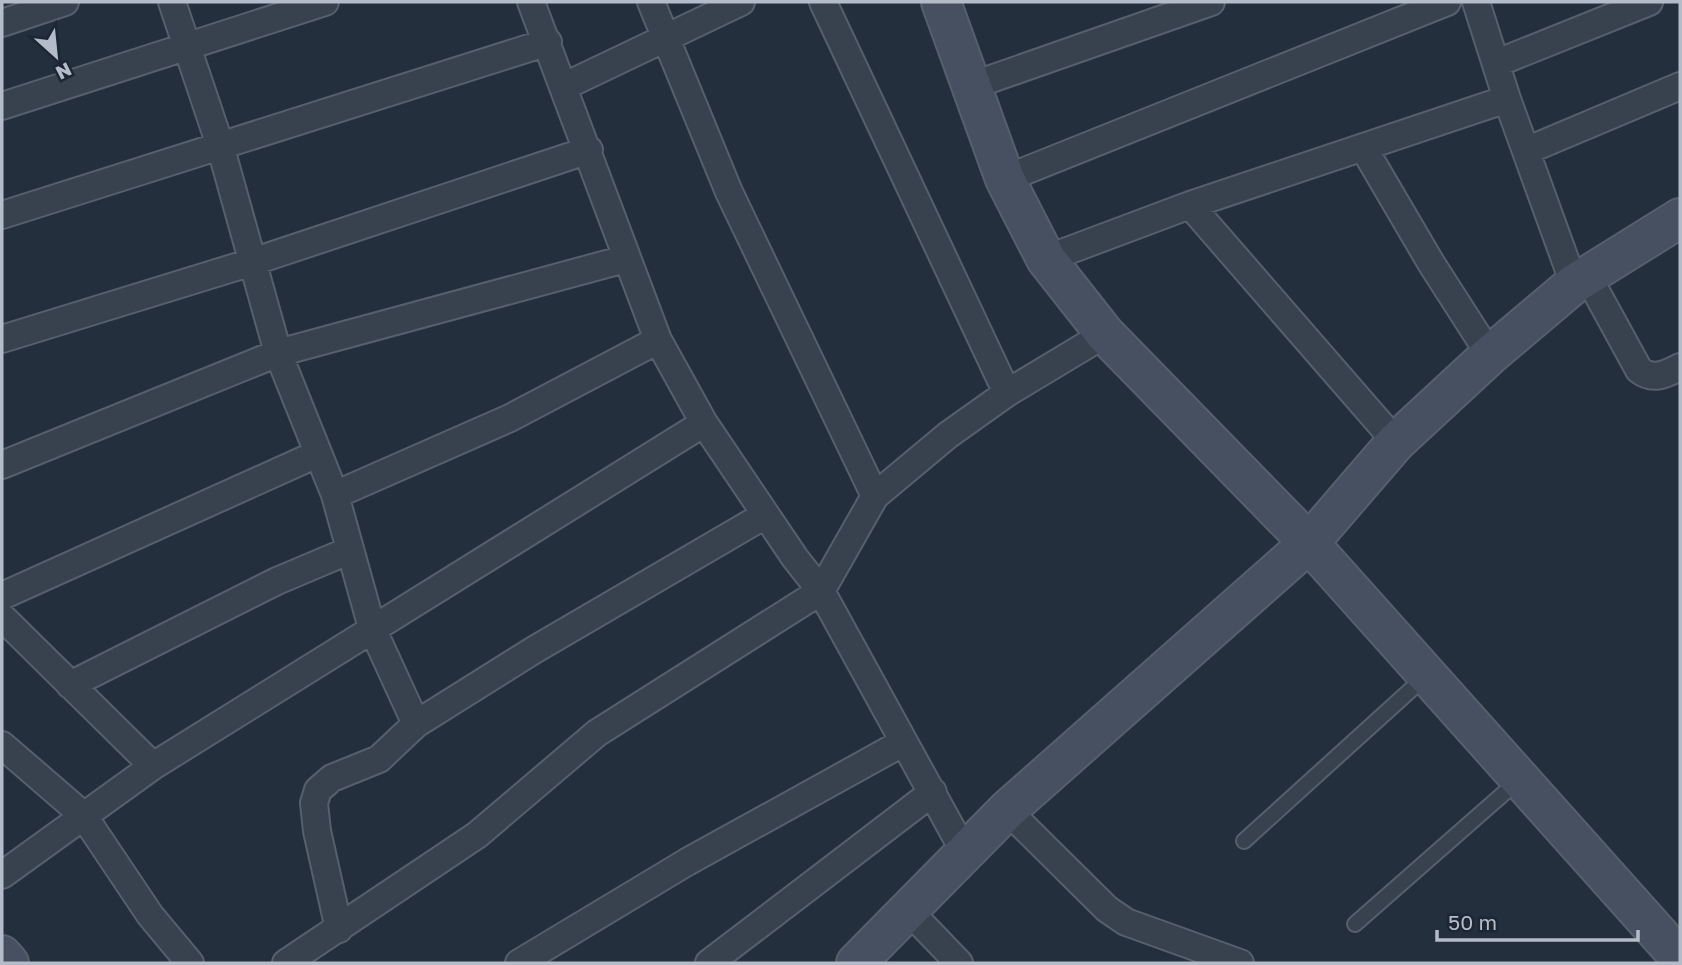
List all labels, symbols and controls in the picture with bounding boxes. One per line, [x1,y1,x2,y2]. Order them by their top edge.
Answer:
north arrow [21,21,91,91]
text: N [52,58,76,85]
scale bar [1437,898,1638,942]
text: 50 m [1448,909,1497,935]

